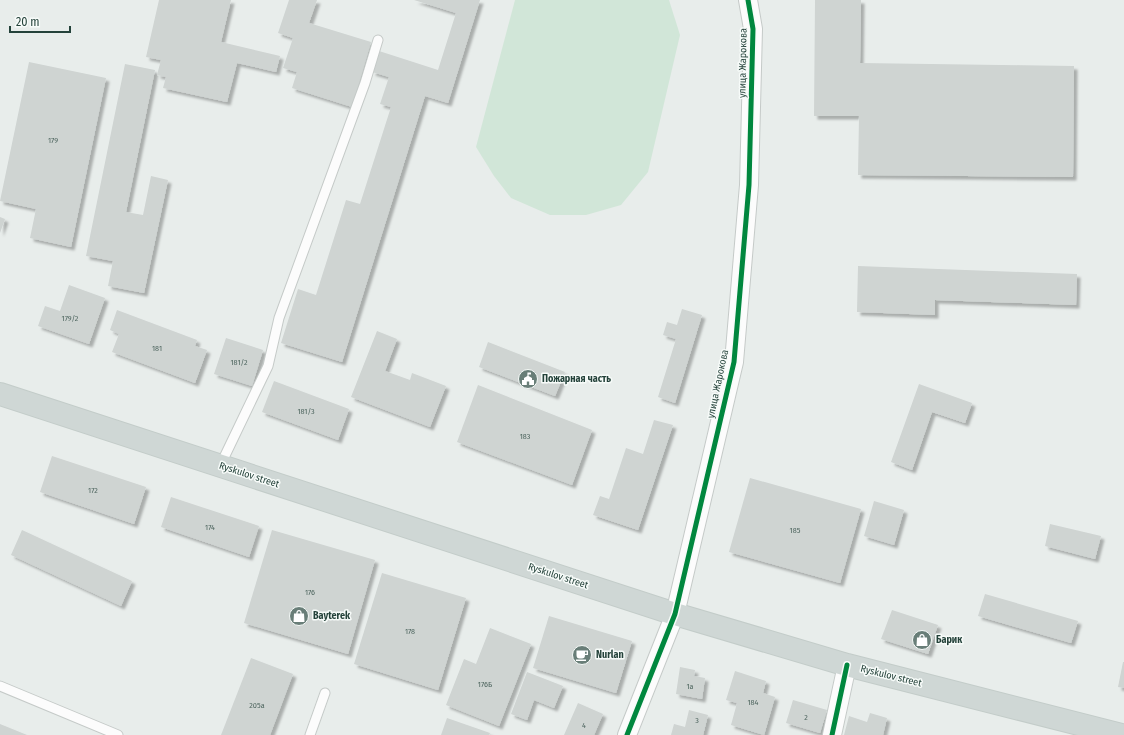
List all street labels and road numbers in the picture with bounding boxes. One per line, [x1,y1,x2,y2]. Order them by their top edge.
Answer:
street label: улица Жарокова [736,28,750,98]
street label: улица Жарокова [705,348,731,419]
street label: Ryskulov street [217,460,281,491]
street label: Ryskulov street [526,561,590,592]
street label: Ryskulov street [859,663,923,690]

